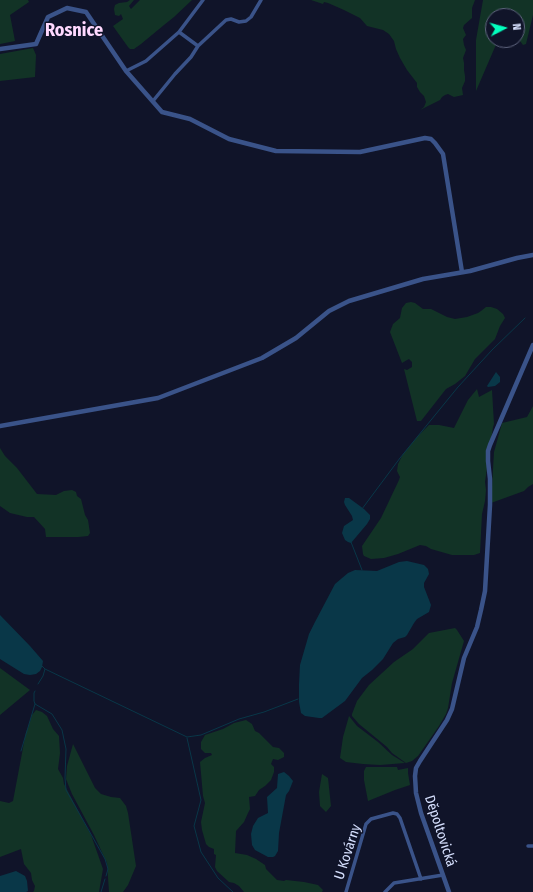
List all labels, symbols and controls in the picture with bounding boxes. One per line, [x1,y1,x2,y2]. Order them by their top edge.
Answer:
north arrow [485,8,525,48]
district label: Rosnice [45,20,103,42]
text: N [510,23,523,31]
street label: Děpoltovická [421,793,459,869]
street label: U Kovárny [331,822,365,882]

